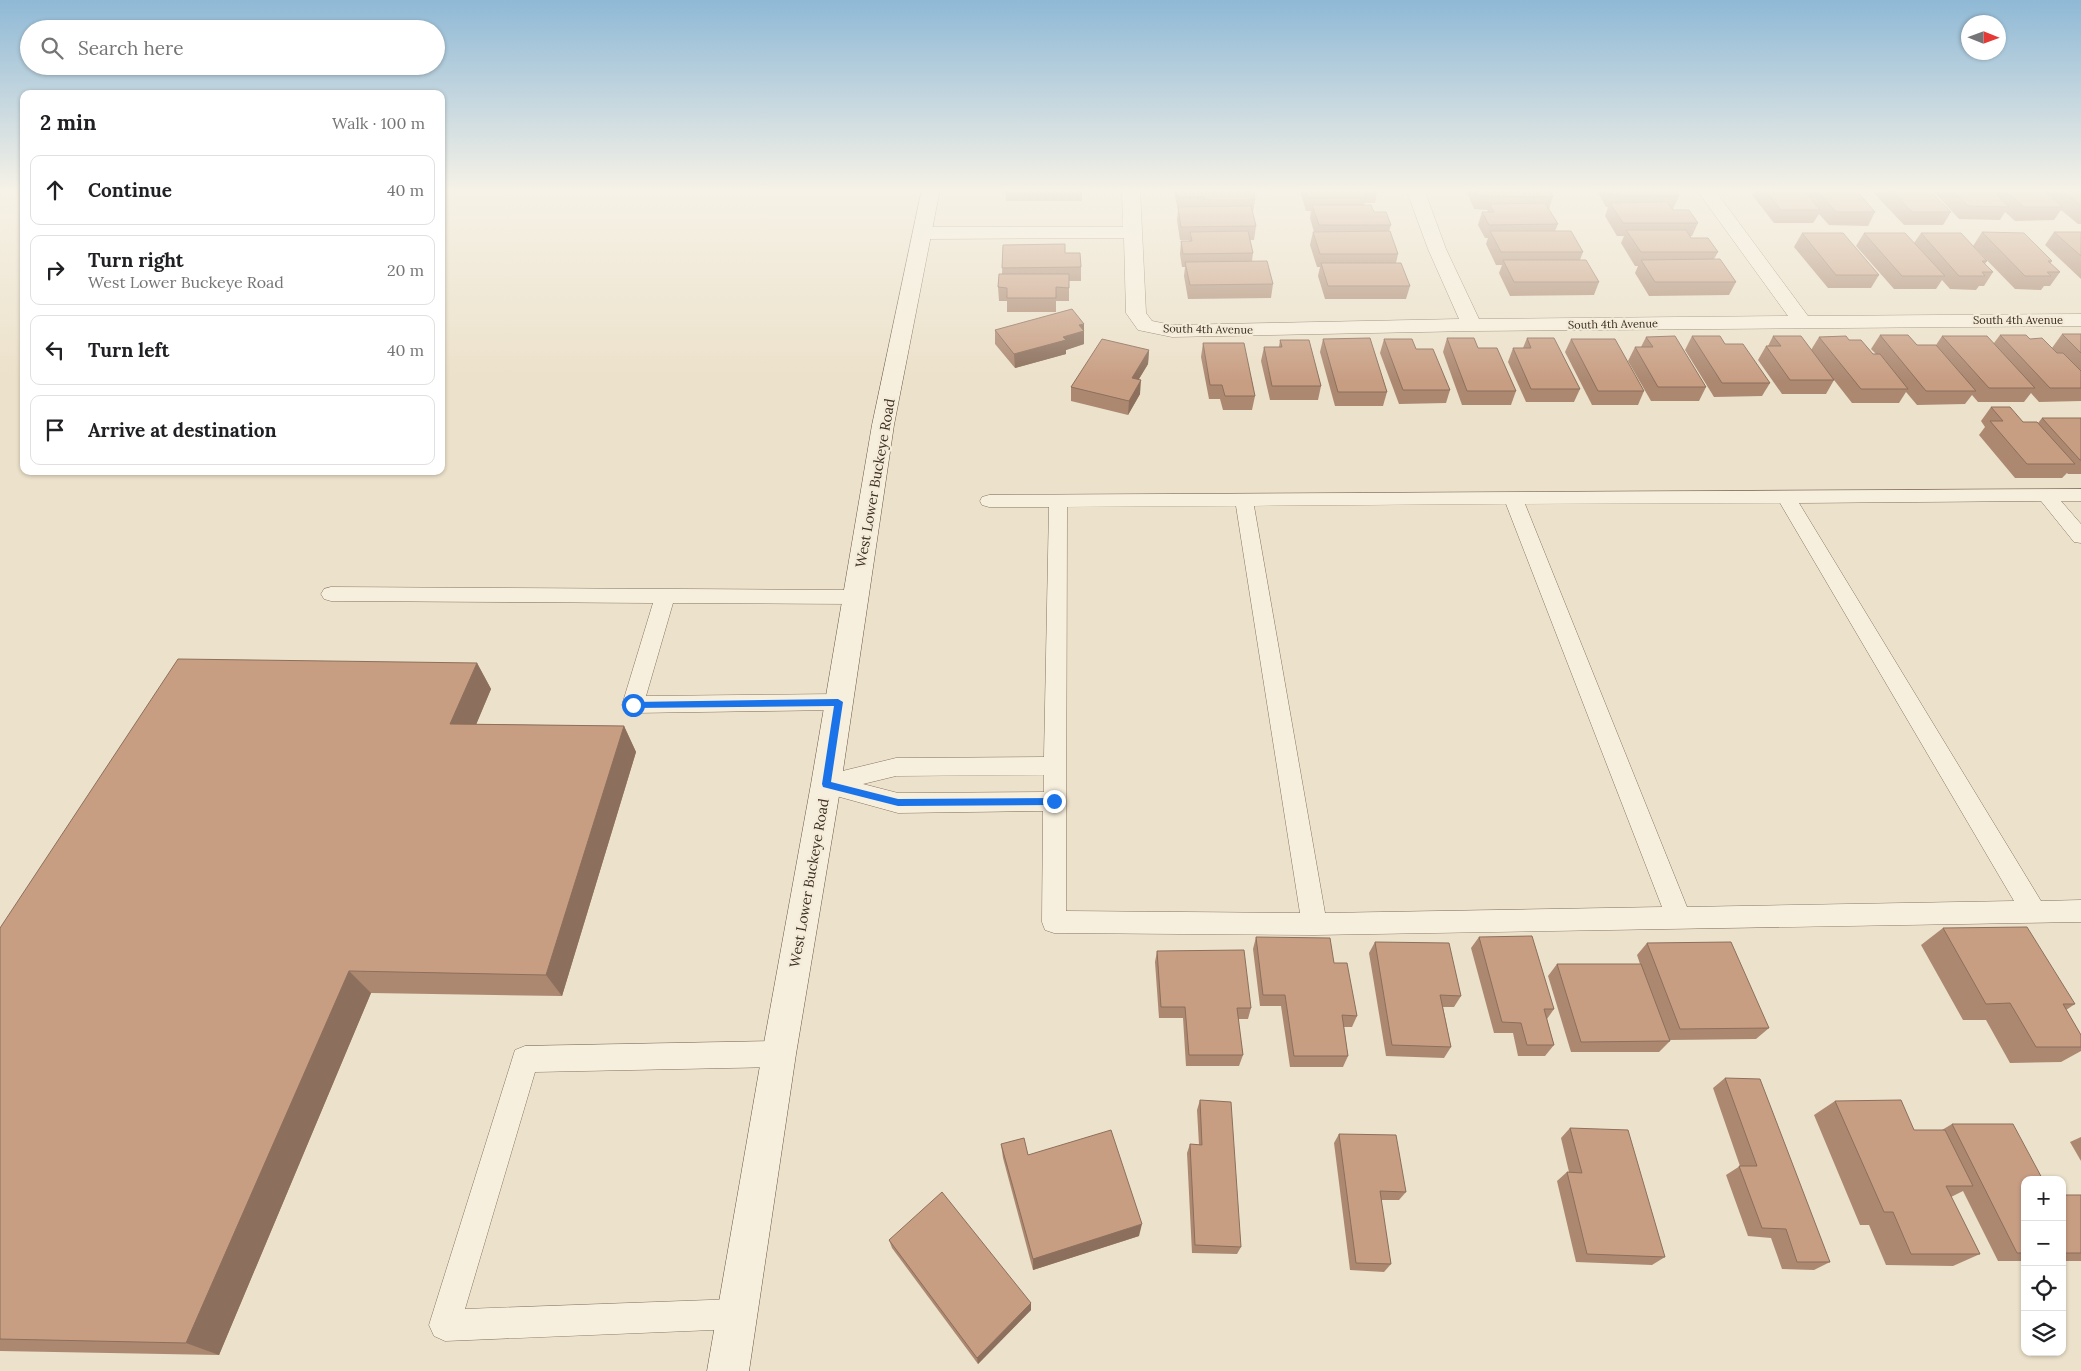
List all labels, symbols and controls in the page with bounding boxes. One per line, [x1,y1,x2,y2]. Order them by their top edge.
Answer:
north arrow [1961,15,2006,60]
search box [20,20,445,75]
icon: search [38,34,66,62]
text: Search here [78,36,184,60]
text: 2 min [40,109,96,136]
text: Walk · 100 m [332,113,425,133]
icon: ahead [41,176,69,204]
text: Continue [88,178,172,202]
text: 40 m [387,180,424,200]
text: Turn right [88,248,184,272]
icon: right [41,256,69,284]
text: 20 m [387,260,424,280]
text: West Lower Buckeye Road [88,272,284,292]
street label: South 4th Avenue [1973,313,2063,327]
street label: South 4th Avenue [1568,316,1658,332]
street label: South 4th Avenue [1163,321,1253,337]
icon: left [41,336,69,364]
text: Turn left [88,338,169,362]
text: 40 m [387,340,424,360]
street label: West Lower Buckeye Road [851,397,899,569]
icon: arrive [41,416,69,444]
text: Arrive at destination [88,418,277,442]
route start [622,694,645,717]
route end [1043,790,1066,813]
street label: West Lower Buckeye Road [785,797,833,969]
map controls [2021,1176,2066,1356]
button: + [2021,1176,2066,1221]
button: − [2021,1221,2066,1266]
button: locate [2021,1266,2066,1311]
button: layers [2021,1311,2066,1356]

